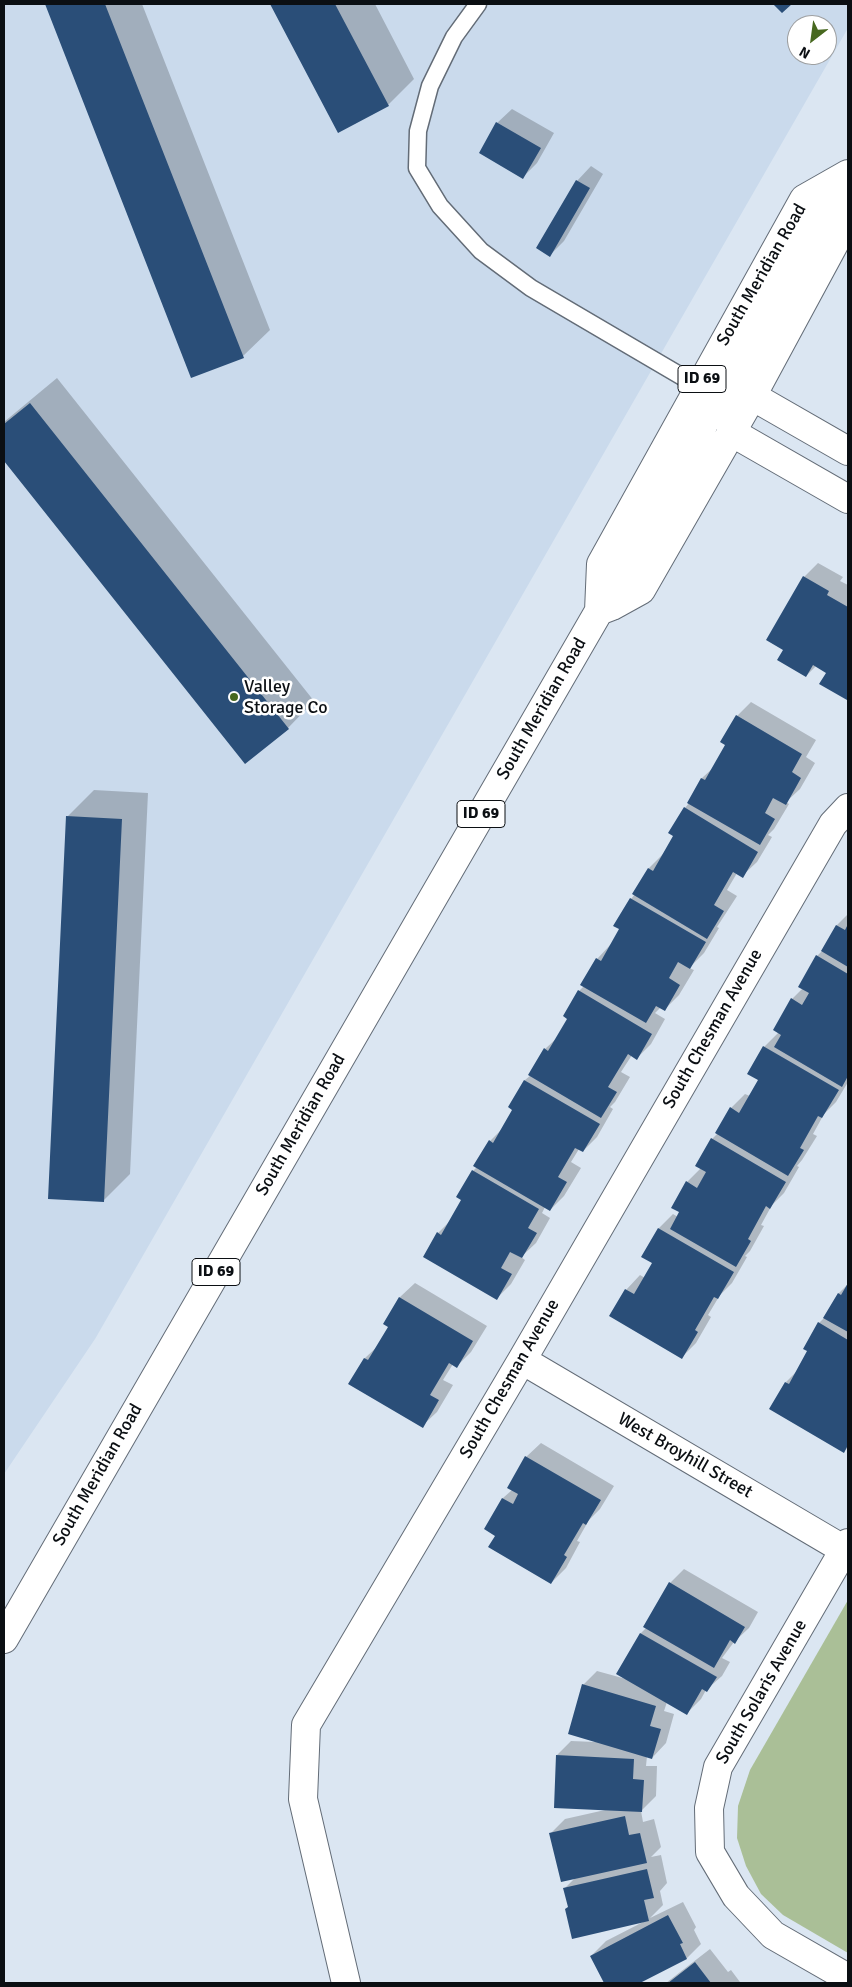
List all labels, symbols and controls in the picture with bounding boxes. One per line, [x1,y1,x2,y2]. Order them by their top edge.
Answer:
north arrow [787,15,837,65]
text: N [796,43,813,62]
street label: South Meridian Road [713,200,811,350]
road number: ID 69 [678,366,726,392]
street label: South Meridian Road [493,634,591,784]
place label: Valley Storage Co [244,676,328,719]
marker: Valley Storage Co [228,691,240,703]
road number: ID 69 [457,801,505,828]
street label: South Chesman Avenue [659,945,767,1113]
street label: South Meridian Road [252,1050,350,1200]
road number: ID 69 [192,1258,240,1286]
street label: South Chesman Avenue [456,1295,564,1463]
street label: South Meridian Road [49,1400,147,1550]
street label: West Broyhill Street [614,1409,756,1503]
street label: South Solaris Avenue [712,1616,812,1768]

